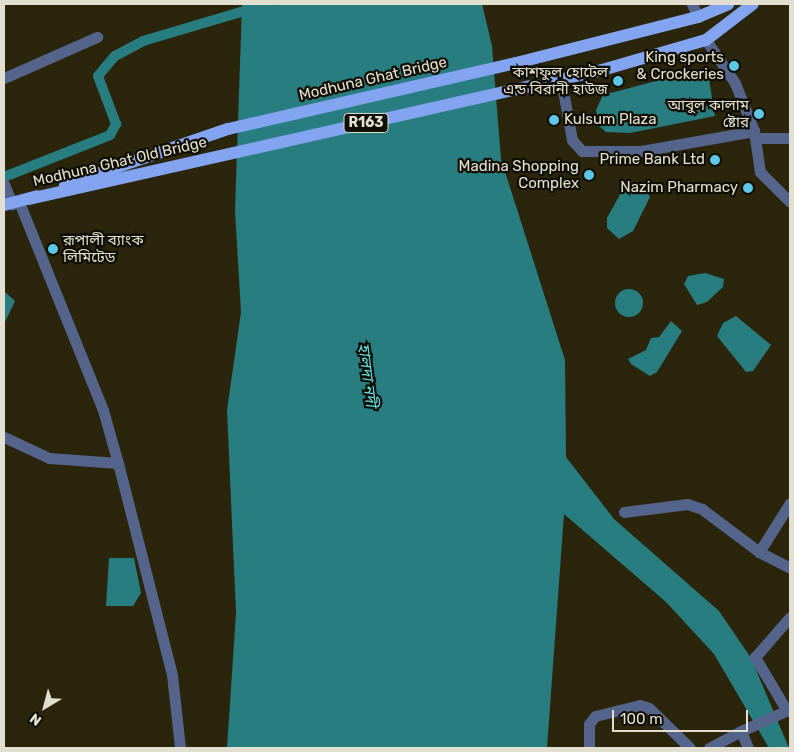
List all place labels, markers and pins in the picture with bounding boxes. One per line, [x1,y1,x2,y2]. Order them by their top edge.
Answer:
place label: King sports & Crockeries [636,48,724,83]
marker: King sports & Crockeries [728,60,740,72]
place label: কাশফুল হোটেল এন্ড বিরানী হাউজ [503,63,608,98]
marker: কাশফুল হোটেল এন্ড বিরানী হাউজ [612,75,624,87]
place label: আবুল কালাম ষ্টোর [668,96,749,131]
marker: আবুল কালাম ষ্টোর [753,108,765,120]
place label: Kulsum Plaza [564,111,657,129]
marker: Kulsum Plaza [548,114,560,126]
place label: Prime Bank Ltd [599,151,705,169]
marker: Prime Bank Ltd [709,154,721,166]
place label: Madina Shopping Complex [459,157,579,192]
marker: Madina Shopping Complex [583,169,595,181]
place label: Nazim Pharmacy [620,179,738,197]
marker: Nazim Pharmacy [742,182,754,194]
place label: রূপালী ব্যাংক লিমিটেড [63,231,143,266]
marker: রূপালী ব্যাংক লিমিটেড [47,243,59,255]

